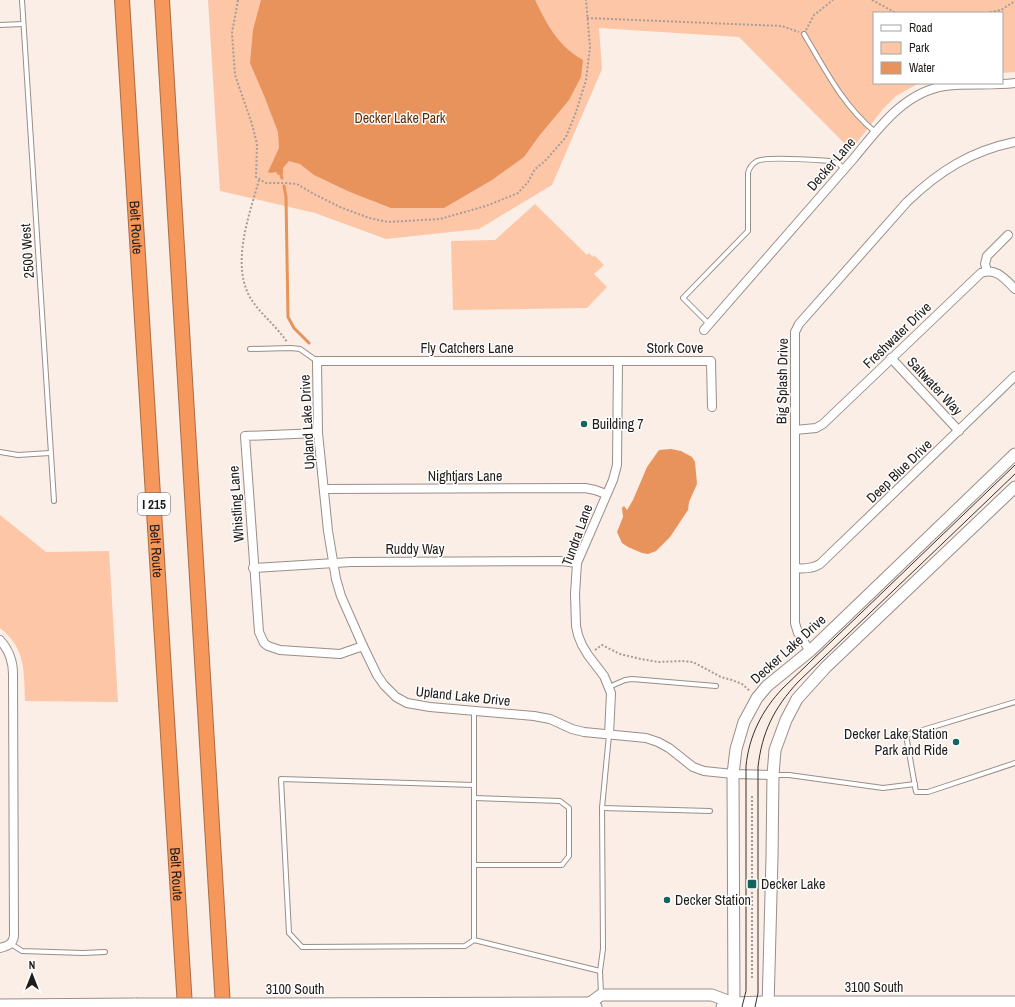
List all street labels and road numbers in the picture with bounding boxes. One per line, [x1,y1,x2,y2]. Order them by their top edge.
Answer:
street label: Decker Lane [803,134,859,194]
street label: Belt Route [126,200,147,255]
street label: 2500 West [16,223,38,279]
street label: Freshwater Drive [859,298,935,372]
street label: Big Splash Drive [772,338,792,424]
street label: Fly Catchers Lane [420,339,514,357]
street label: Stork Cove [647,339,703,357]
street label: Saltwater Way [903,353,967,419]
street label: Upland Lake Drive [296,374,318,470]
street label: Deep Blue Drive [862,435,936,507]
street label: Whistling Lane [224,465,248,543]
street label: Nightjars Lane [428,467,502,485]
road number: I 215 [138,493,170,515]
street label: Tundra Lane [558,502,596,568]
street label: Belt Route [146,524,167,578]
street label: Ruddy Way [386,540,445,558]
street label: Decker Lake Drive [747,611,829,687]
street label: Upland Lake Drive [415,682,511,710]
street label: Belt Route [166,847,187,902]
street label: 3100 South [845,978,903,996]
street label: 3100 South [266,980,324,998]

